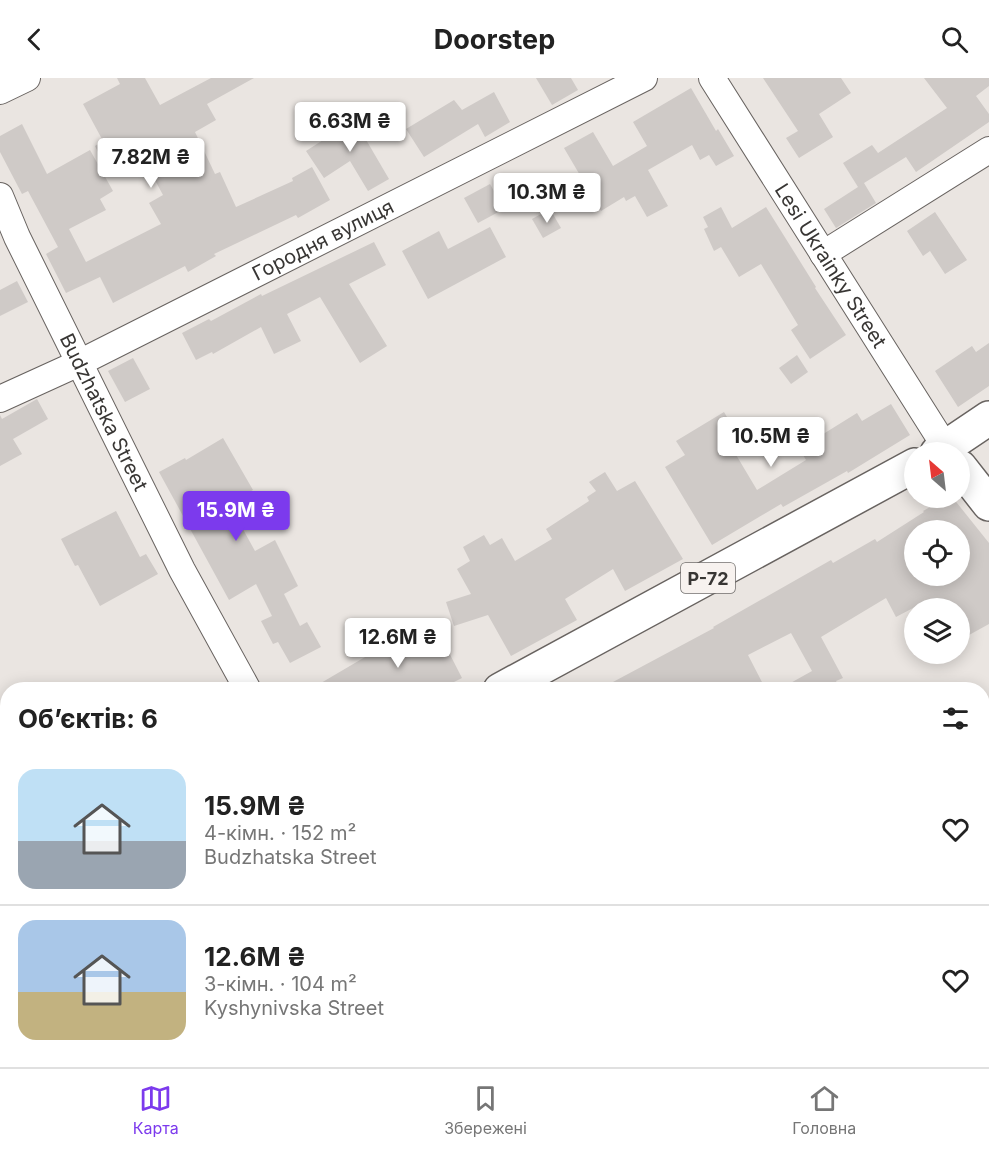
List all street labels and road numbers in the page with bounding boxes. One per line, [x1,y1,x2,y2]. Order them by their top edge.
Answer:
street label: Lesi Ukrainky Street [770,179,892,353]
street label: Городня вулиця [248,194,398,286]
street label: Budzhatska Street [55,330,153,495]
road number: Р-72 [681,563,735,593]

